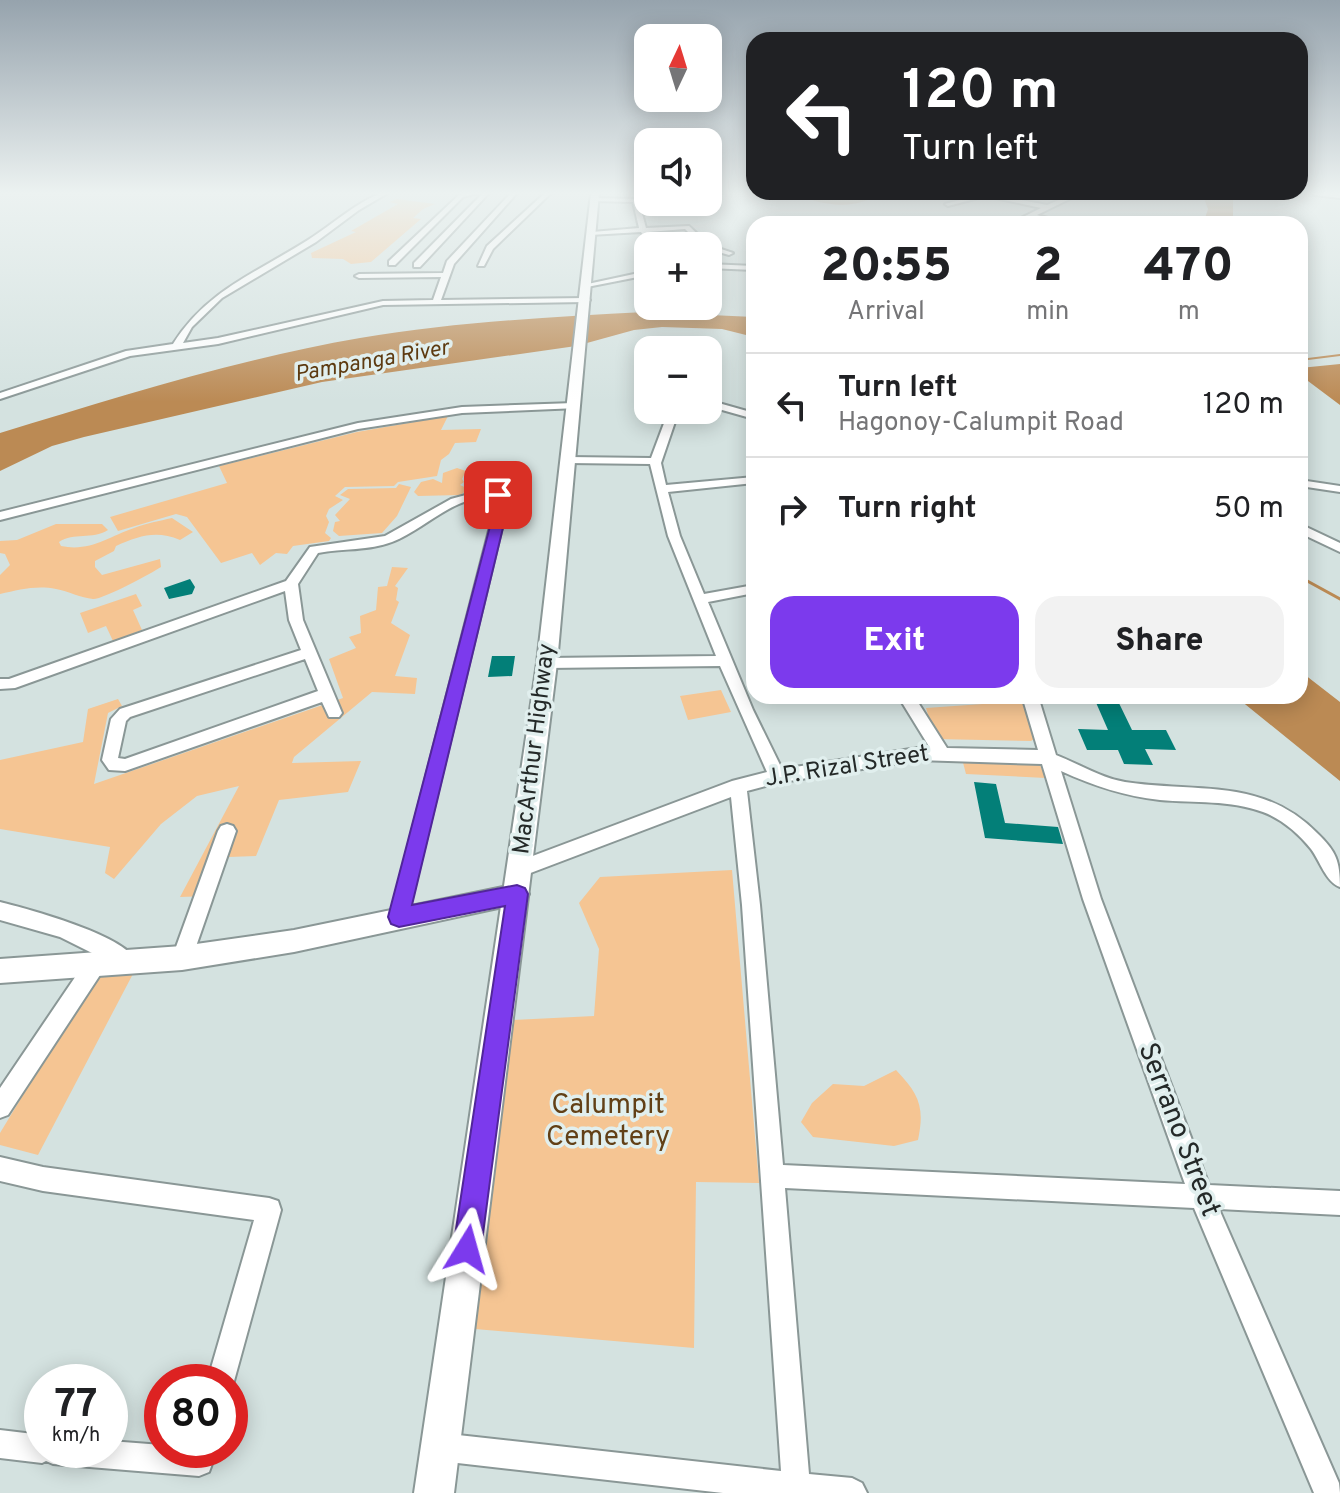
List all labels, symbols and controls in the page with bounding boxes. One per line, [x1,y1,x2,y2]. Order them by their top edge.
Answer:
north arrow [634,24,722,112]
map controls [634,24,722,424]
text: 120 m [902,58,1059,128]
icon: left [770,64,874,168]
text: Turn left [902,127,1039,173]
button: sound [634,128,722,216]
button: + [634,232,722,320]
text: 20:55 [820,238,952,298]
text: 2 [1033,238,1062,298]
text: 470 [1144,238,1234,298]
text: Arrival [847,296,925,329]
text: min [1026,296,1069,329]
text: m [1178,296,1200,329]
water label: Pampanga River [293,335,453,389]
button: − [634,336,722,424]
text: Turn left [838,370,958,407]
icon: left [770,383,814,427]
text: 120 m [1203,387,1284,424]
text: Hagonoy-Calumpit Road [838,407,1124,440]
pin [464,461,532,529]
icon: arrive [476,473,520,517]
icon: right [770,487,814,531]
text: Turn right [838,491,976,528]
text: 50 m [1214,491,1284,528]
button: Exit [770,596,1019,688]
button: Share [1035,596,1284,688]
street label: MacArthur Highway [507,642,563,856]
street label: J.P. Rizal Street [763,739,931,795]
street label: Serrano Street [1128,1038,1228,1222]
park label: Calumpit Cemetery [546,1088,670,1156]
position arrow [425,1207,509,1291]
speed limit sign: 80 [144,1364,248,1468]
text: 77 [55,1381,97,1431]
text: km/h [52,1423,100,1449]

